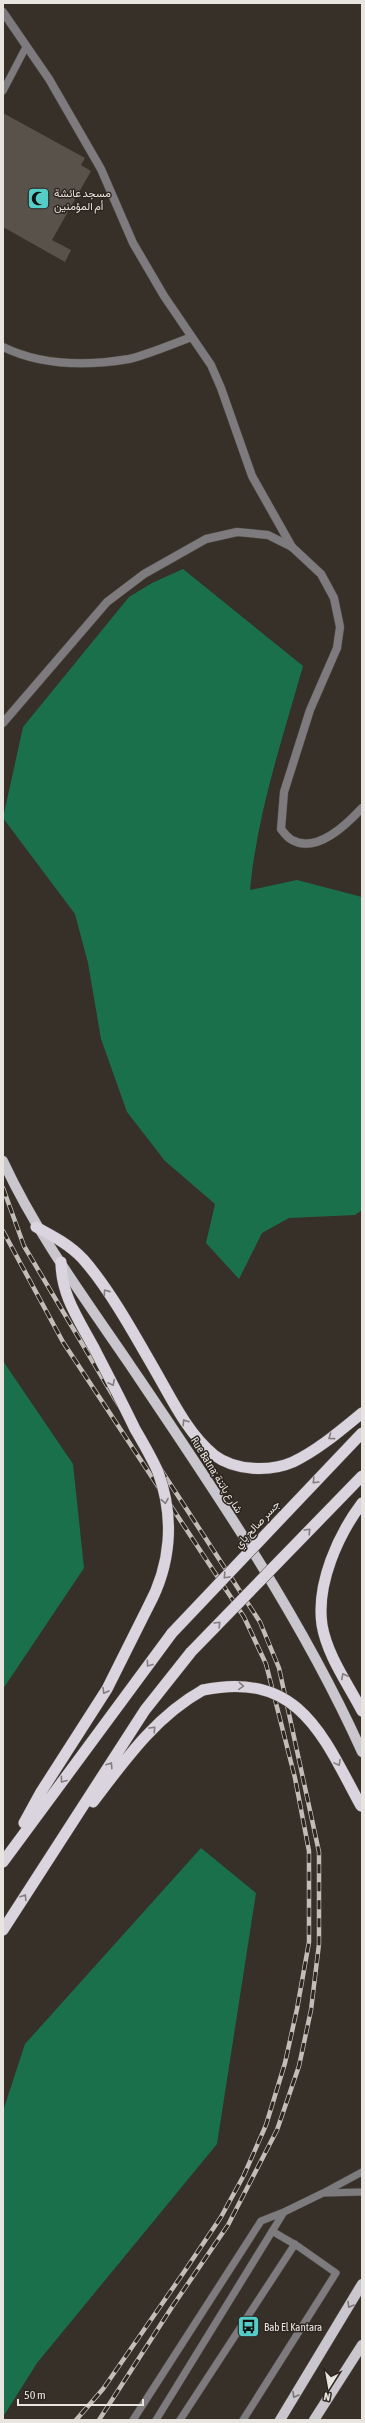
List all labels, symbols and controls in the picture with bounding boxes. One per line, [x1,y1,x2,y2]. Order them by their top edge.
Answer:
mosque icon: مسجد عائشة أم المؤمنين [26,186,52,212]
place label: مسجد عائشة أم المؤمنين [54,187,111,214]
one-way arrow [103,1289,111,1296]
one-way arrow [107,1379,115,1386]
one-way arrow [183,1419,190,1426]
one-way arrow [329,1432,336,1439]
street label: Rue Batna; شارع باتنة [187,1435,245,1517]
one-way arrow [313,1476,320,1484]
one-way arrow [161,1498,169,1504]
street label: جسر صالح باي [232,1498,285,1553]
one-way arrow [304,1528,311,1536]
one-way arrow [223,1571,231,1579]
one-way arrow [213,1621,221,1629]
one-way arrow [147,1660,154,1667]
one-way arrow [341,1673,349,1680]
one-way arrow [238,1682,245,1691]
one-way arrow [102,1687,110,1694]
one-way arrow [148,1726,156,1734]
one-way arrow [333,1759,340,1766]
one-way arrow [105,1762,112,1769]
one-way arrow [61,1776,68,1783]
one-way arrow [19,1894,26,1901]
one-way arrow [347,2301,354,2308]
bus stop icon: Bab El Kantara [236,2314,262,2340]
place label: Bab El Kantara [264,2321,322,2333]
north arrow [309,2367,349,2407]
scale bar [18,2381,143,2407]
text: 50 m [24,2388,46,2402]
text: N [323,2390,331,2403]
one-way arrow [292,2391,300,2398]

